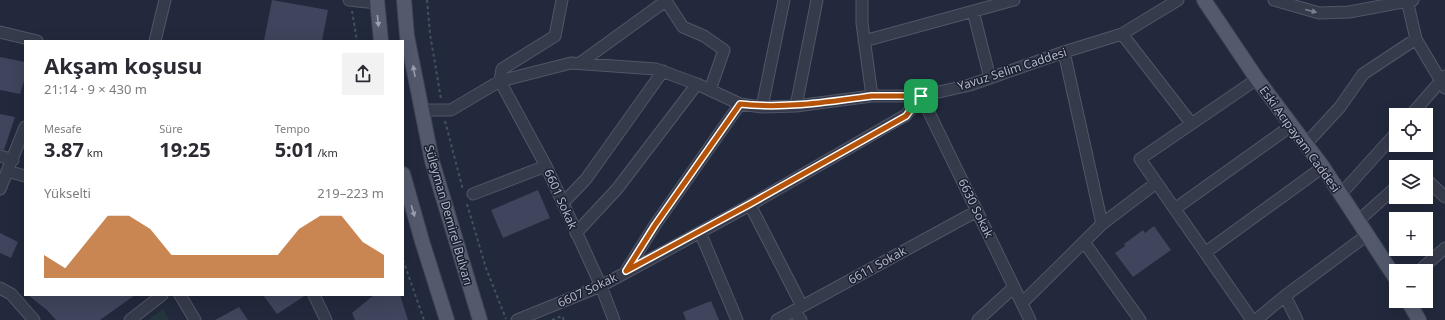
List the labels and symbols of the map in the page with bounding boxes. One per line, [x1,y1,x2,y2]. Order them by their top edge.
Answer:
one-way arrow [1305,8,1317,14]
one-way arrow [375,14,382,27]
street label: Yavuz Selim Caddesi [955,43,1069,95]
one-way arrow [411,65,417,78]
pin [904,79,938,113]
street label: Eski Acıpayam Caddesi [1256,82,1344,196]
street label: Süleyman Demirel Bulvarı [421,143,477,287]
street label: 6601 Sokak [540,166,582,232]
street label: 6630 Sokak [954,176,998,241]
one-way arrow [410,206,416,218]
street label: 6611 Sokak [845,242,910,288]
street label: 6607 Sokak [554,269,620,311]

